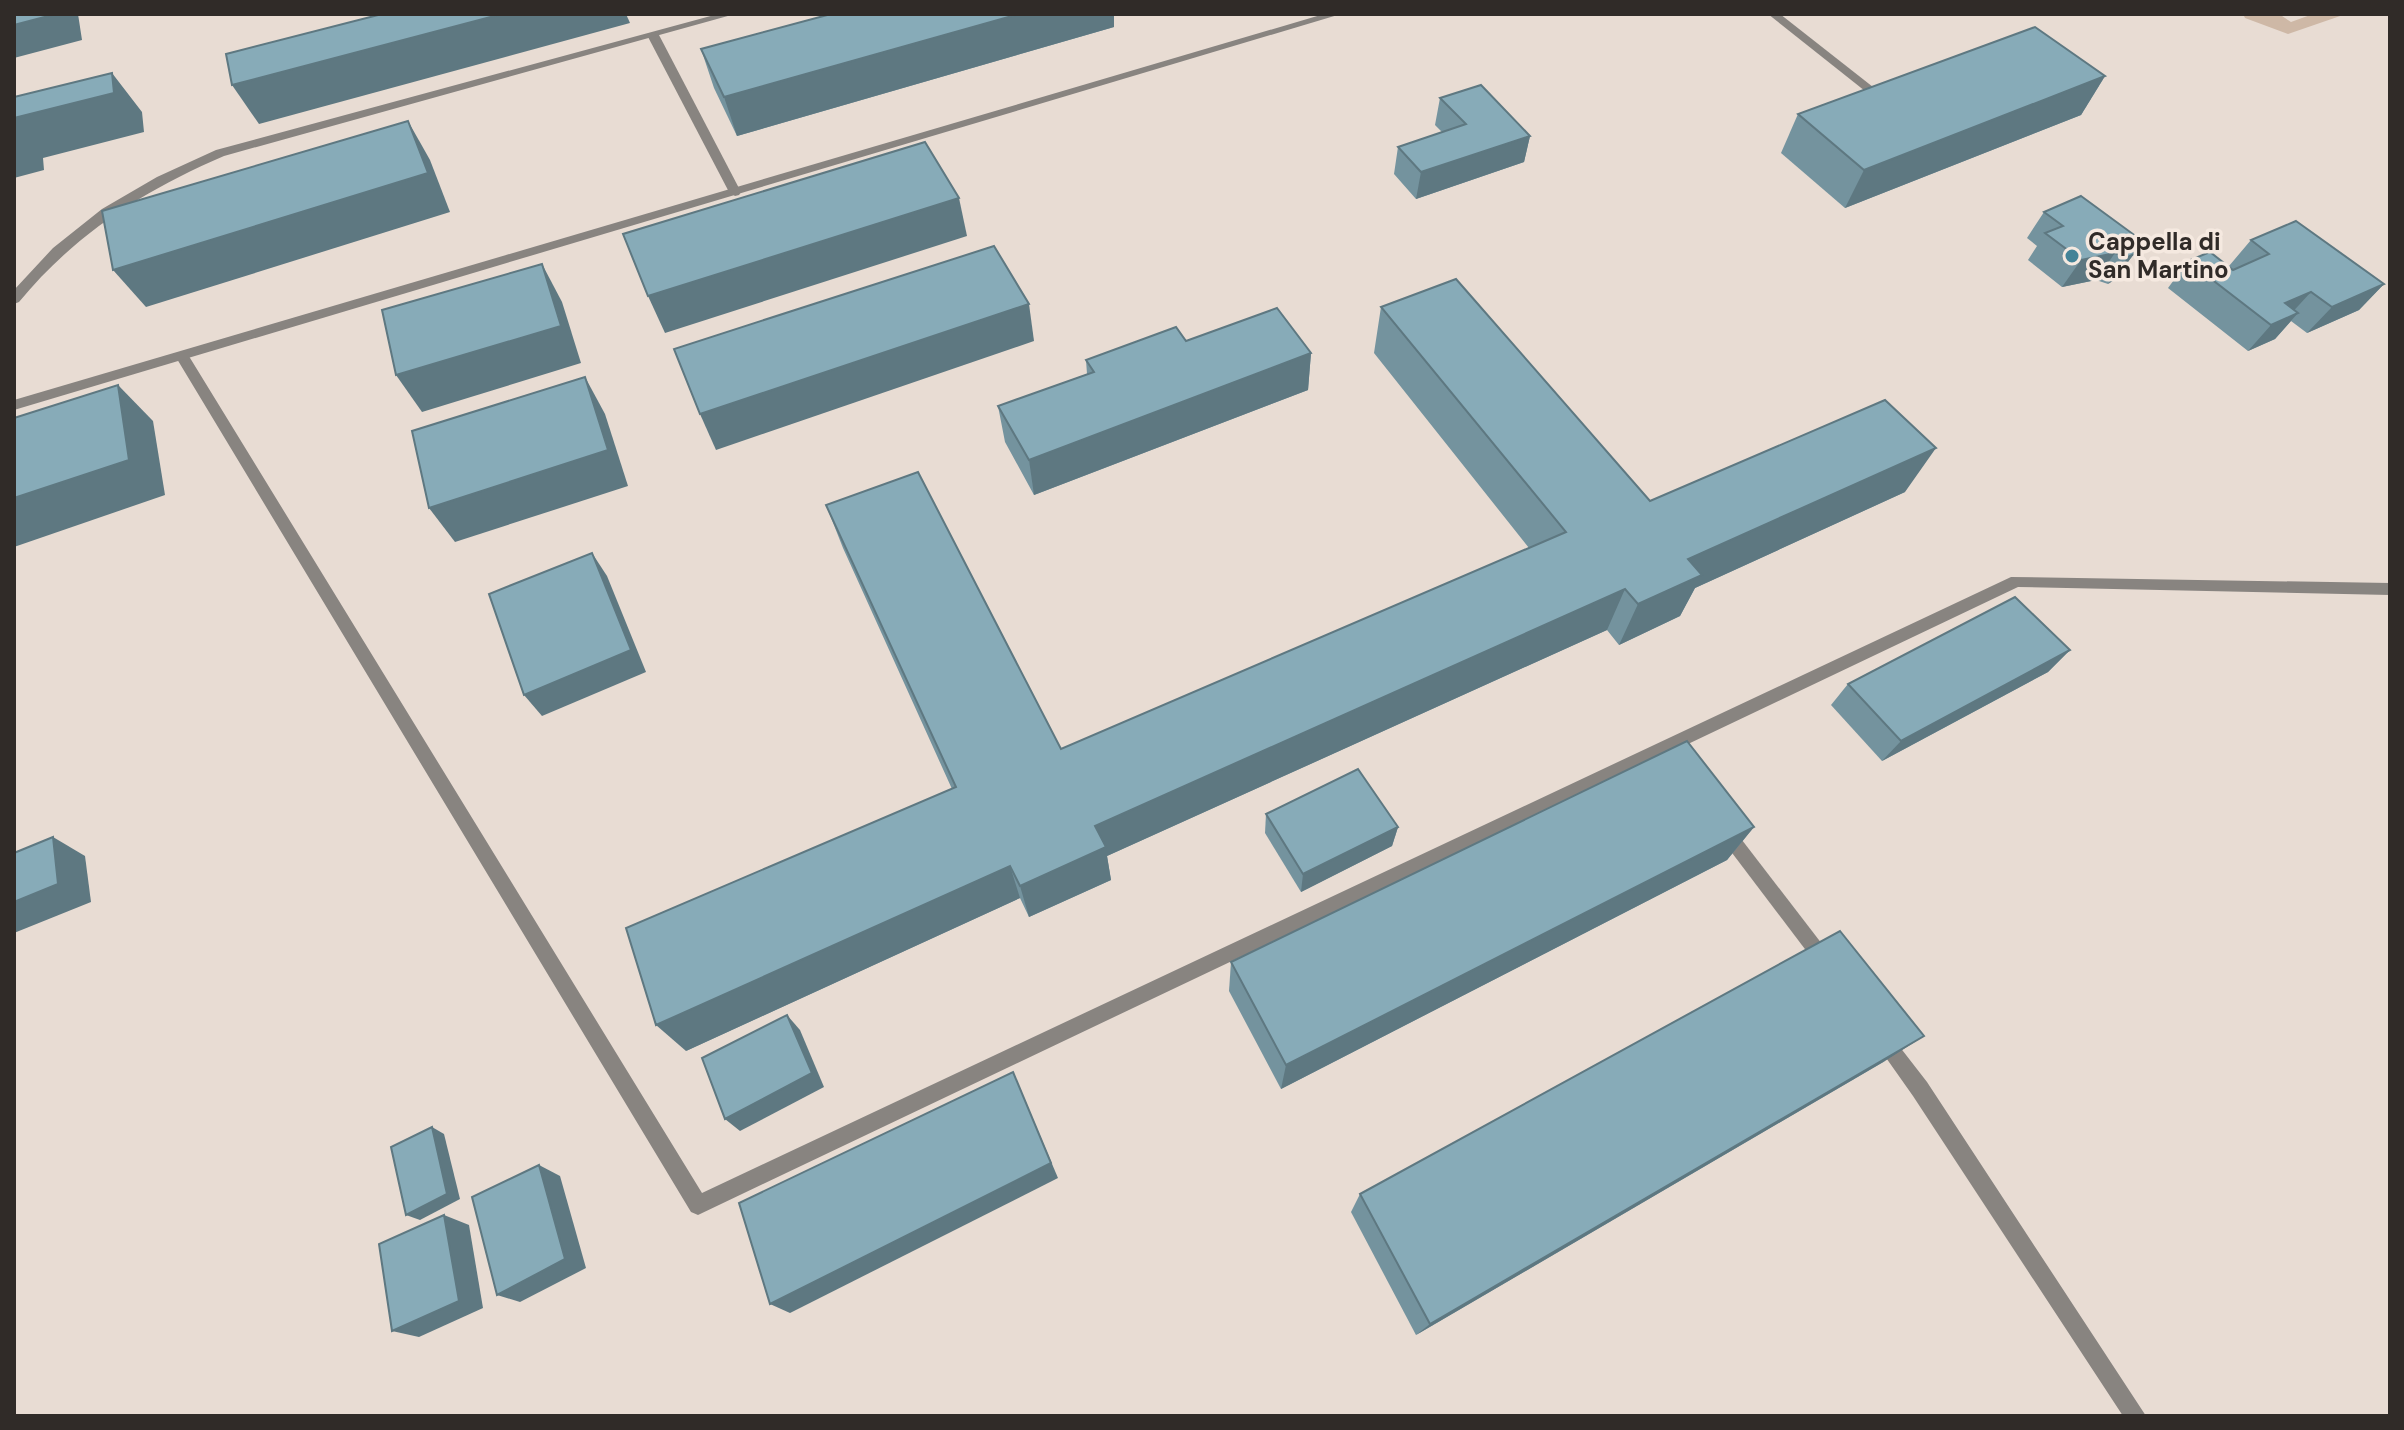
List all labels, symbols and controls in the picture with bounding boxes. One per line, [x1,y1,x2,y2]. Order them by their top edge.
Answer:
place label: Cappella di San Martino [2088,226,2229,285]
marker: Cappella di San Martino [2063,247,2081,265]

